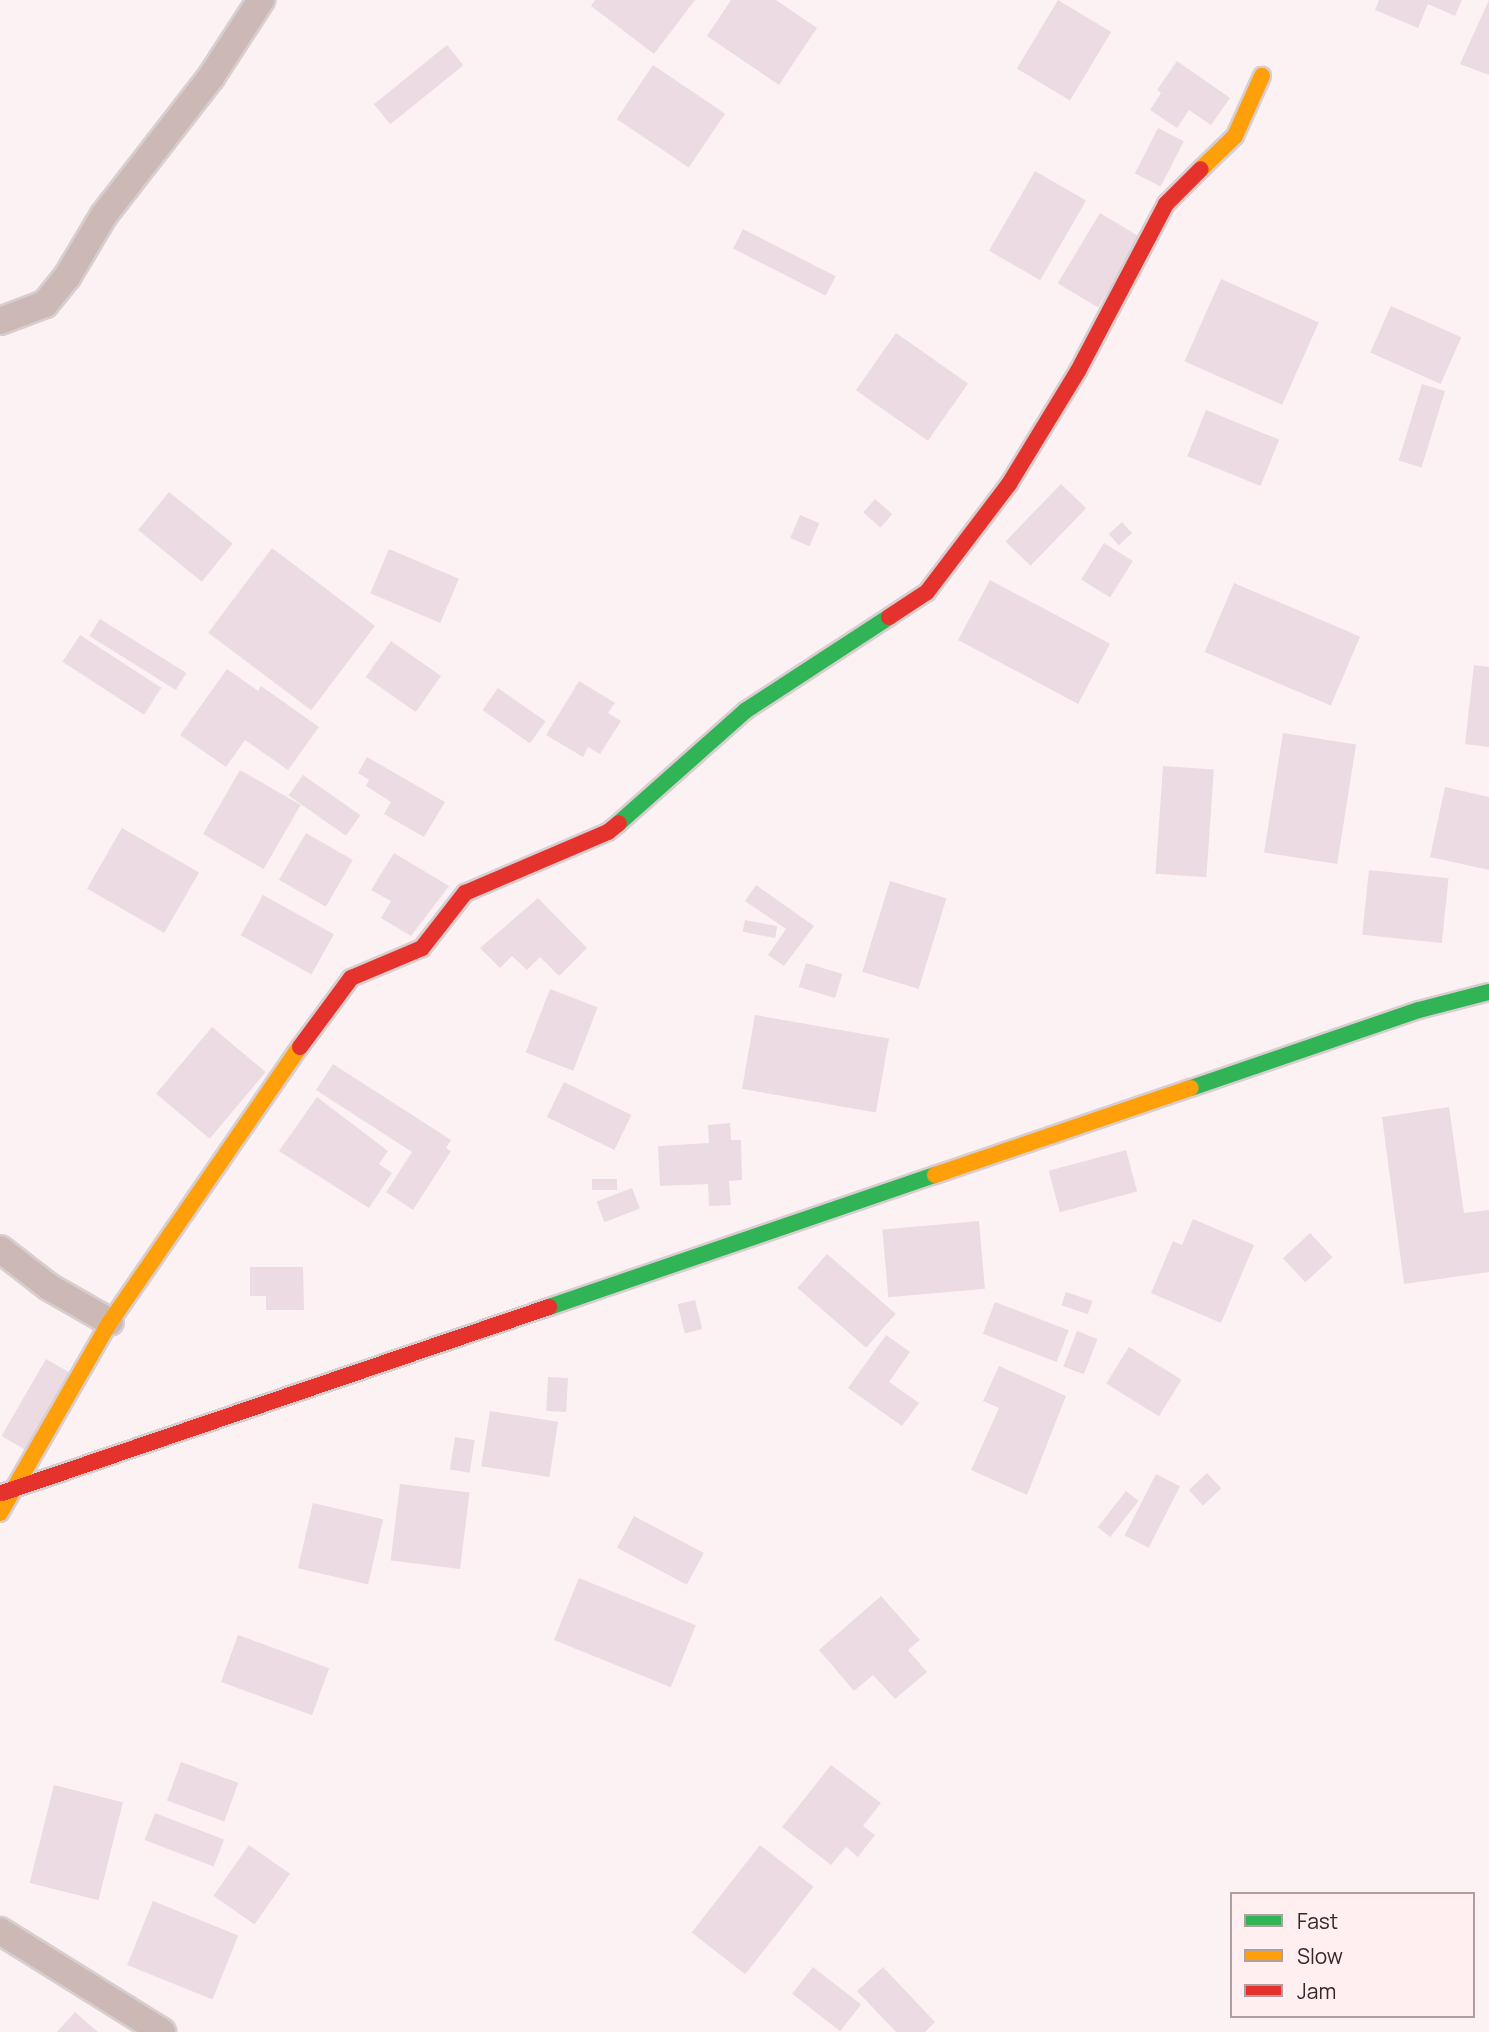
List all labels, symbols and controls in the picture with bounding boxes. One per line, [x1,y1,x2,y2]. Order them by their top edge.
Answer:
legend [1230,1892,1475,2018]
text: Fast [1297,1907,1338,1935]
text: Slow [1297,1942,1343,1970]
text: Jam [1297,1977,1336,2005]

